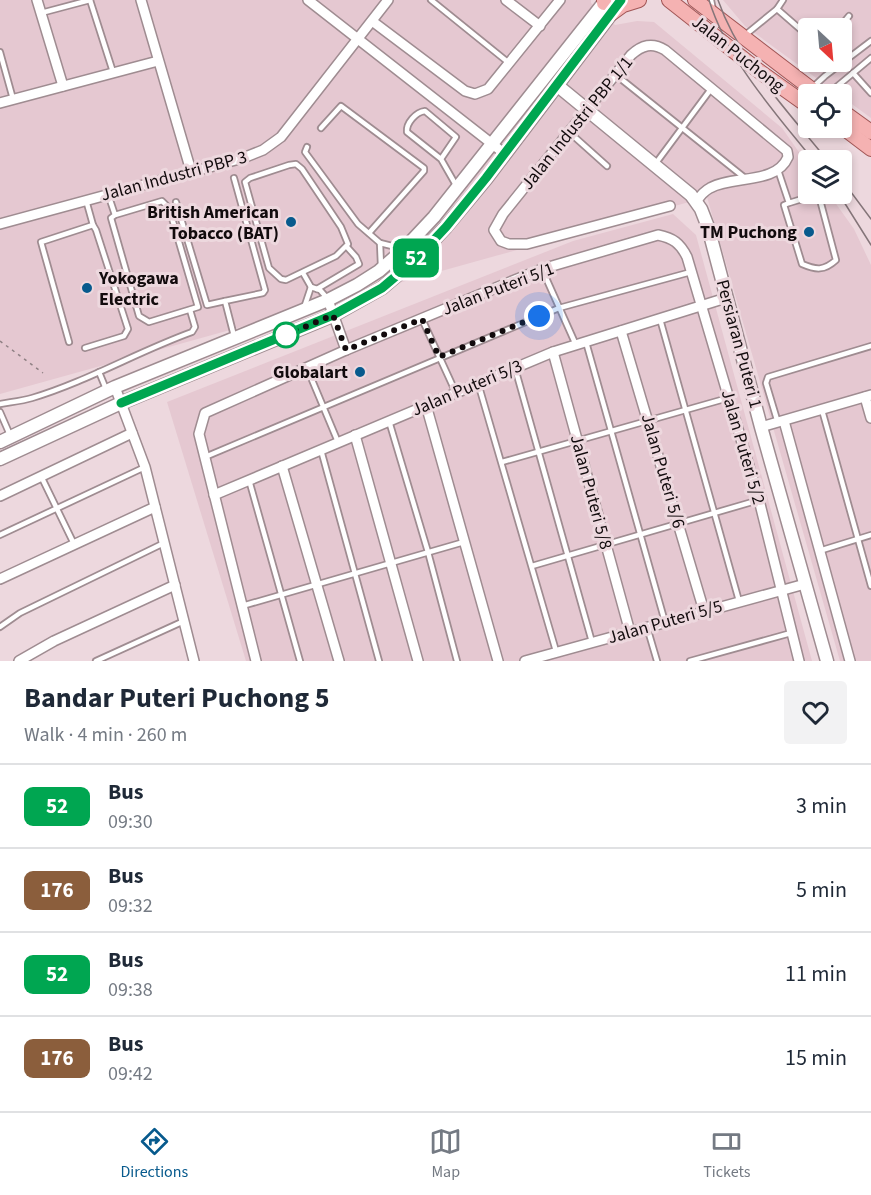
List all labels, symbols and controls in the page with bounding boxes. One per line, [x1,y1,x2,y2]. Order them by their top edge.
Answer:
street label: Jalan Puchong [686,10,790,98]
north arrow [798,18,852,72]
map controls [798,18,852,204]
street label: Jalan Industri PBP 1/1 [515,51,639,195]
button: locate [798,84,852,138]
street label: Jalan Industri PBP 3 [98,144,250,208]
button: layers [798,150,852,204]
place label: British American Tobacco (BAT) [147,200,279,246]
marker: British American Tobacco (BAT) [284,215,298,229]
place label: TM Puchong [700,220,797,245]
marker: TM Puchong [802,225,816,239]
line badge: 52 [389,238,443,278]
text: 52 [405,243,427,273]
street label: Jalan Puteri 5/1 [438,256,558,322]
place label: Yokogawa Electric [98,266,179,312]
street label: Persiaran Puteri 1 [710,277,768,411]
marker: Yokogawa Electric [80,281,94,295]
your location [524,301,554,331]
unlabelled marker [273,322,299,348]
street label: Jalan Puteri 5/3 [408,353,526,423]
place label: Globalart [273,360,348,385]
marker: Globalart [353,365,367,379]
street label: Jalan Puteri 5/2 [715,387,771,507]
street label: Jalan Puteri 5/6 [635,411,691,531]
street label: Jalan Puteri 5/8 [564,432,618,552]
street label: Jalan Puteri 5/5 [605,594,725,650]
text: Bandar Puteri Puchong 5 [24,678,330,718]
button: heart [784,681,847,744]
text: Walk · 4 min · 260 m [24,721,187,749]
text: Bus [108,776,144,808]
text: 3 min [796,790,847,822]
text: 52 [46,791,68,821]
text: 09:30 [108,808,153,836]
text: Bus [108,860,144,892]
text: 5 min [796,874,847,906]
text: 176 [40,875,74,905]
text: 09:32 [108,892,153,920]
text: Bus [108,944,144,976]
text: 11 min [785,958,847,990]
text: 52 [46,959,68,989]
text: 09:38 [108,976,153,1004]
text: Bus [108,1028,144,1060]
text: 15 min [785,1042,847,1074]
text: 176 [40,1043,74,1073]
text: 09:42 [108,1060,153,1088]
tab: Directions [121,1125,188,1183]
tab: Map [429,1125,462,1183]
tab: Tickets [703,1125,750,1183]

